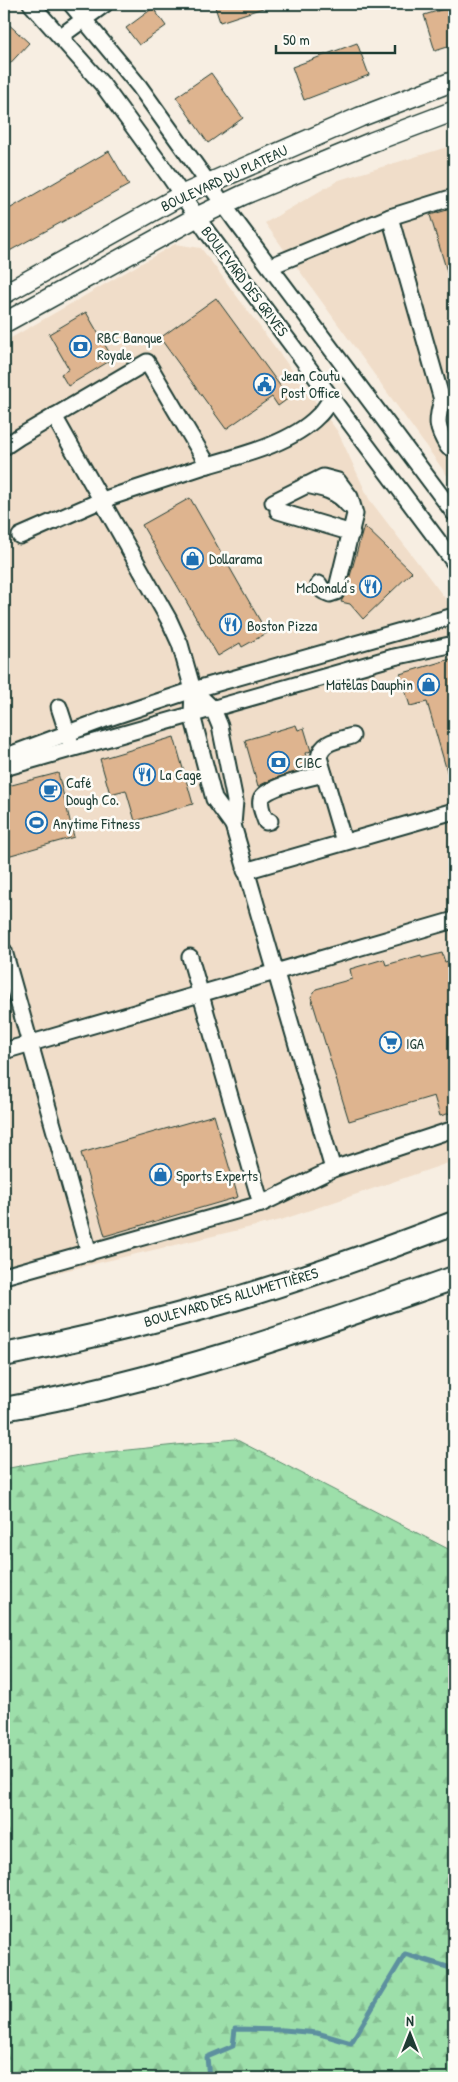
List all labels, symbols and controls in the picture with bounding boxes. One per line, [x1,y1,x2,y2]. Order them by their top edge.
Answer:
scale bar [276,22,394,54]
text: 50 m [283,29,310,50]
street label: BOULEVARD DU PLATEAU [157,139,291,217]
street label: BOULEVARD DES GRIVES [197,222,294,341]
place label: RBC Banque Royale [97,327,162,365]
bank icon: RBC Banque Royale [69,334,93,358]
place label: Jean Coutu Post Office [281,365,340,403]
public building icon: Jean Coutu Post Office [253,372,277,396]
shop icon: Dollarama [181,546,205,570]
place label: Dollarama [209,548,262,569]
restaurant icon: McDonald's [359,575,383,599]
place label: McDonald's [296,577,355,598]
restaurant icon: Boston Pizza [219,613,243,637]
place label: Boston Pizza [247,615,317,636]
shop icon: Matelas Dauphin [417,672,441,696]
place label: Matelas Dauphin [326,674,413,695]
bank icon: CIBC [267,750,291,774]
place label: CIBC [295,752,323,773]
restaurant icon: La Cage [132,762,156,786]
place label: La Cage [160,764,202,785]
place label: Café Dough Co. [66,772,119,810]
cafe icon: Café Dough Co. [38,779,62,803]
sports icon: Anytime Fitness [25,811,49,835]
place label: Anytime Fitness [53,813,140,834]
supermarket icon: IGA [378,1031,402,1055]
place label: IGA [406,1033,425,1054]
shop icon: Sports Experts [148,1163,172,1187]
place label: Sports Experts [176,1165,258,1186]
street label: BOULEVARD DES ALLUMETTIÈRES [141,1262,321,1332]
north arrow [386,2010,436,2060]
text: N [406,2011,414,2030]

